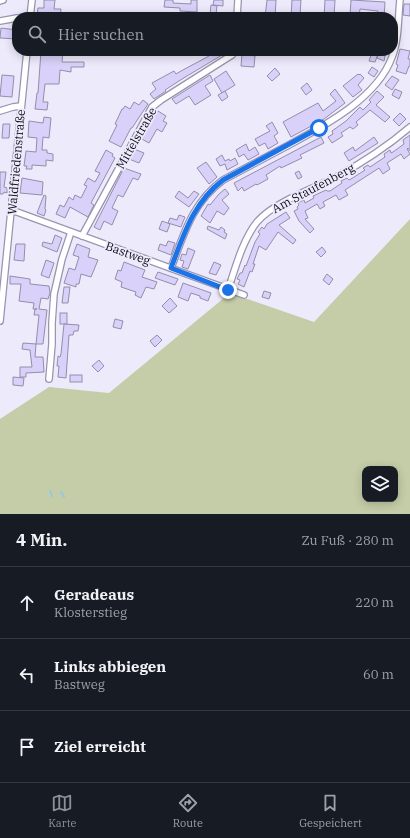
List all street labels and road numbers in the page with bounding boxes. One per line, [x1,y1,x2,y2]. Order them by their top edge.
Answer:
street label: Mittelstraße [112,105,160,171]
street label: Waldfriedenstraße [4,109,28,215]
street label: Am Staufenberg [269,160,357,216]
street label: Bastweg [103,238,153,268]

